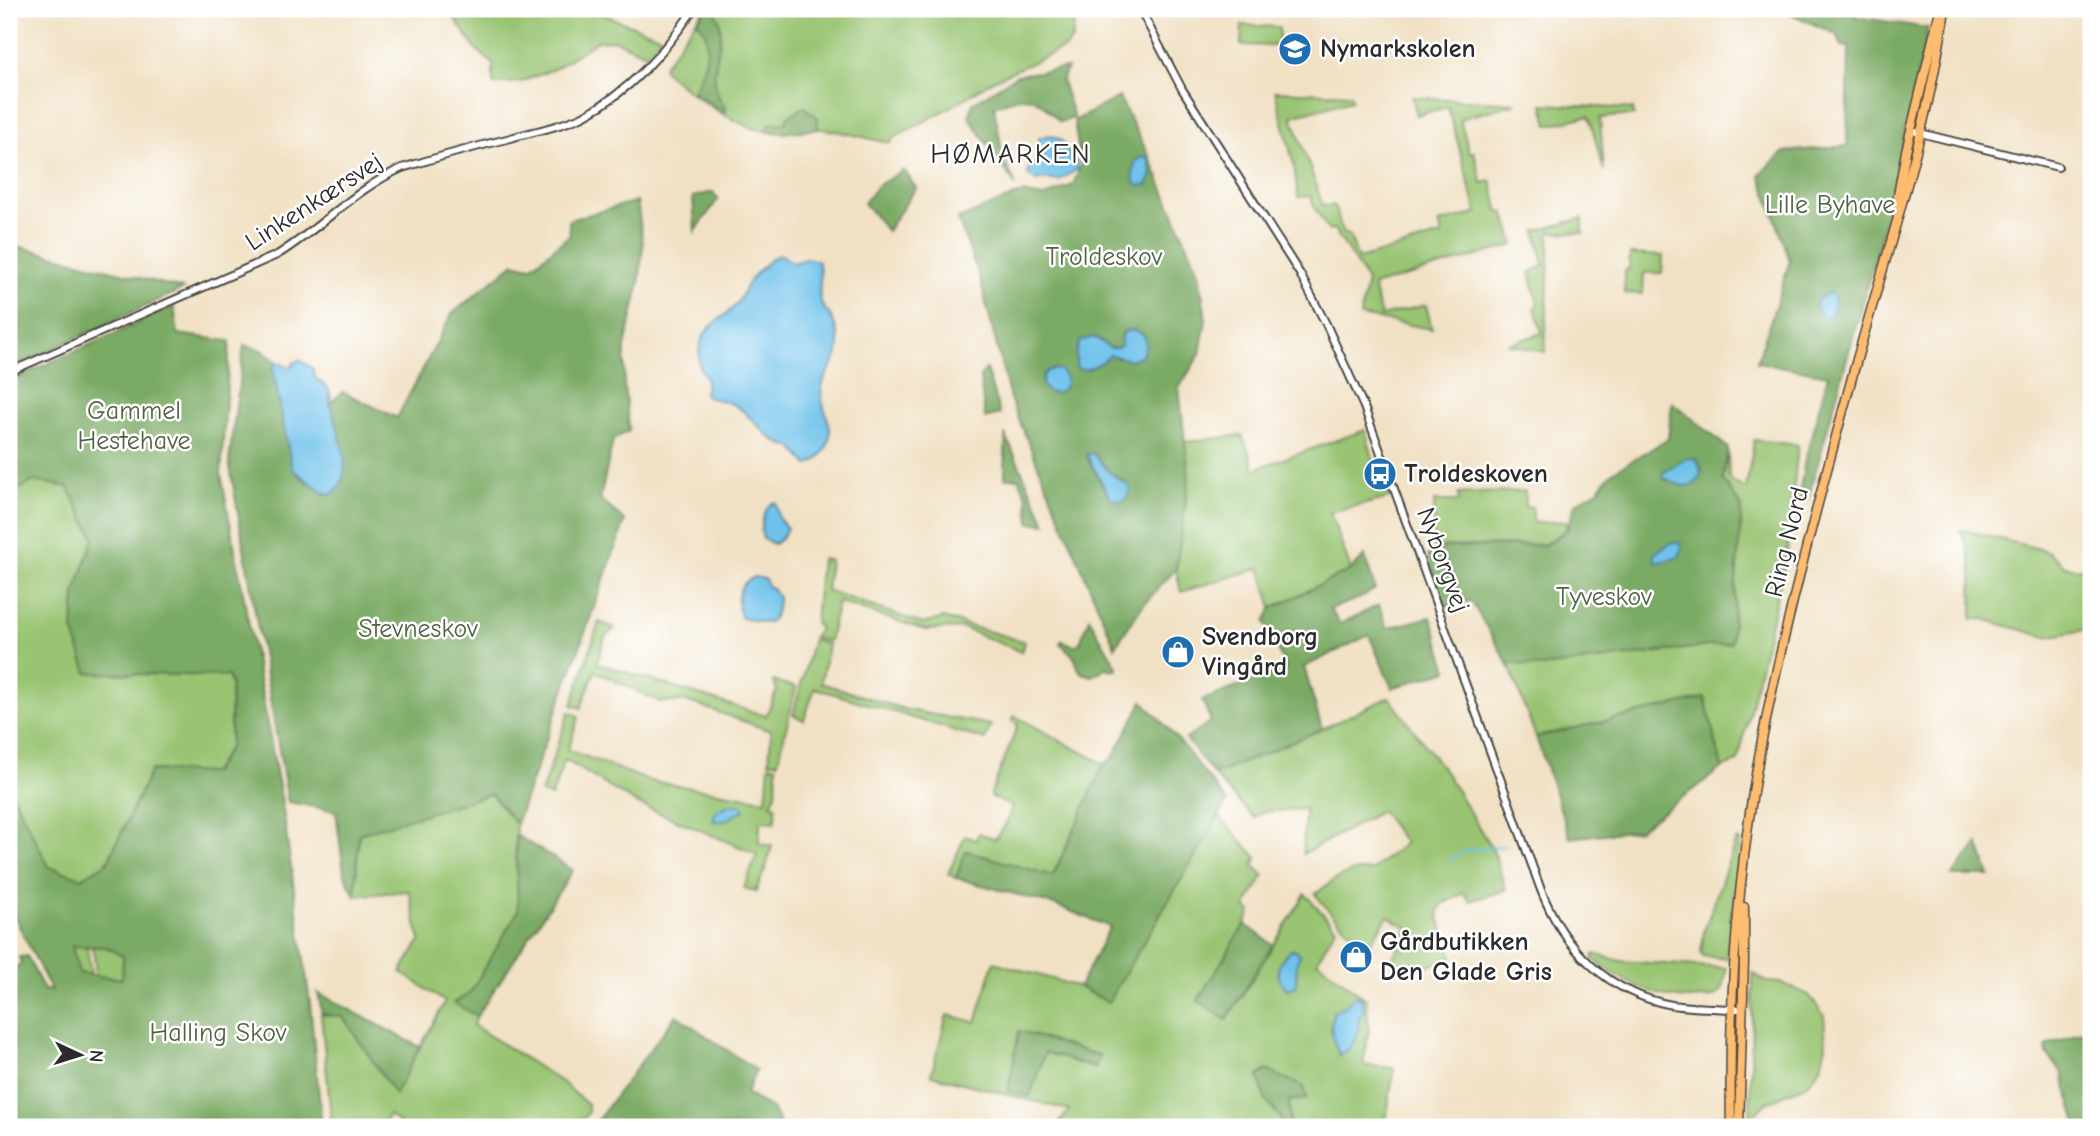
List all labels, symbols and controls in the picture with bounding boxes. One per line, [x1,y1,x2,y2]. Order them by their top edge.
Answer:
school or university icon: Nymarkskolen [1276,30,1314,68]
place label: Nymarkskolen [1320,34,1476,64]
district label: HØMARKEN [930,138,1092,170]
street label: Linkenkærsvej [240,147,388,257]
park label: Lille Byhave [1765,190,1895,220]
park label: Troldeskov [1046,242,1163,272]
park label: Gammel Hestehave [77,396,191,456]
bus stop icon: Troldeskoven [1361,455,1399,493]
place label: Troldeskoven [1404,459,1548,489]
street label: Ring Nord [1759,484,1815,600]
street label: Nyborgvej [1410,504,1476,616]
park label: Tyveskov [1556,582,1652,612]
park label: Stevneskov [358,614,478,644]
place label: Svendborg Vingård [1202,622,1318,682]
shop icon: Svendborg Vingård [1159,633,1197,671]
place label: Gårdbutikken Den Glade Gris [1380,927,1552,987]
shop icon: Gårdbutikken Den Glade Gris [1337,938,1375,976]
park label: Halling Skov [149,1018,287,1048]
north arrow [46,1020,116,1090]
text: N [85,1049,107,1063]

